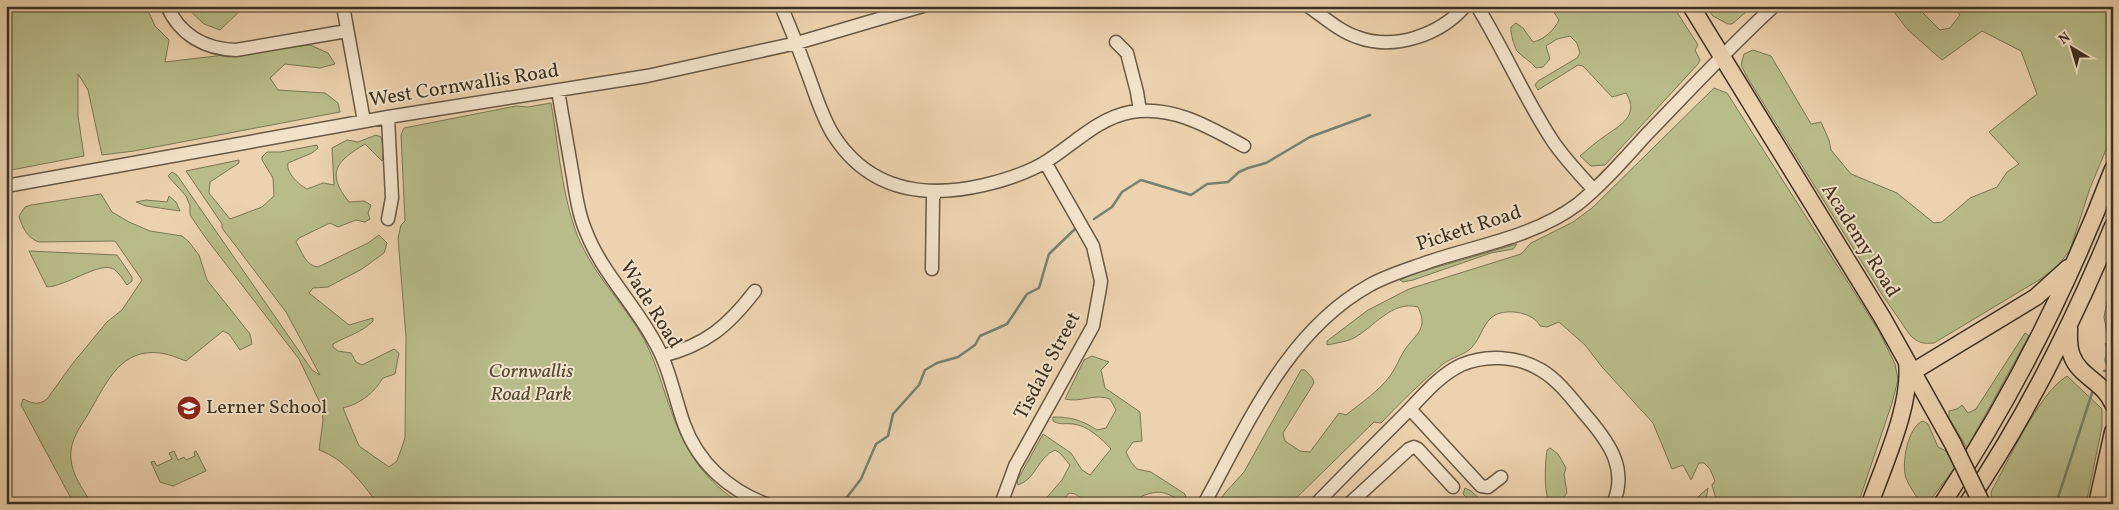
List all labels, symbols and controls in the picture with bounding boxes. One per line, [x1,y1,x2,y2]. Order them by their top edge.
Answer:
north arrow [2046,22,2096,72]
text: N [2055,28,2075,50]
street label: West Cornwallis Road [367,57,561,115]
street label: Academy Road [1814,179,1906,303]
street label: Pickett Road [1413,199,1525,259]
street label: Wade Road [612,256,688,354]
street label: Tisdale Street [1008,307,1088,425]
park label: Cornwallis Road Park [489,358,574,409]
place label: Lerner School [206,394,327,422]
school or university icon: Lerner School [176,395,202,421]

